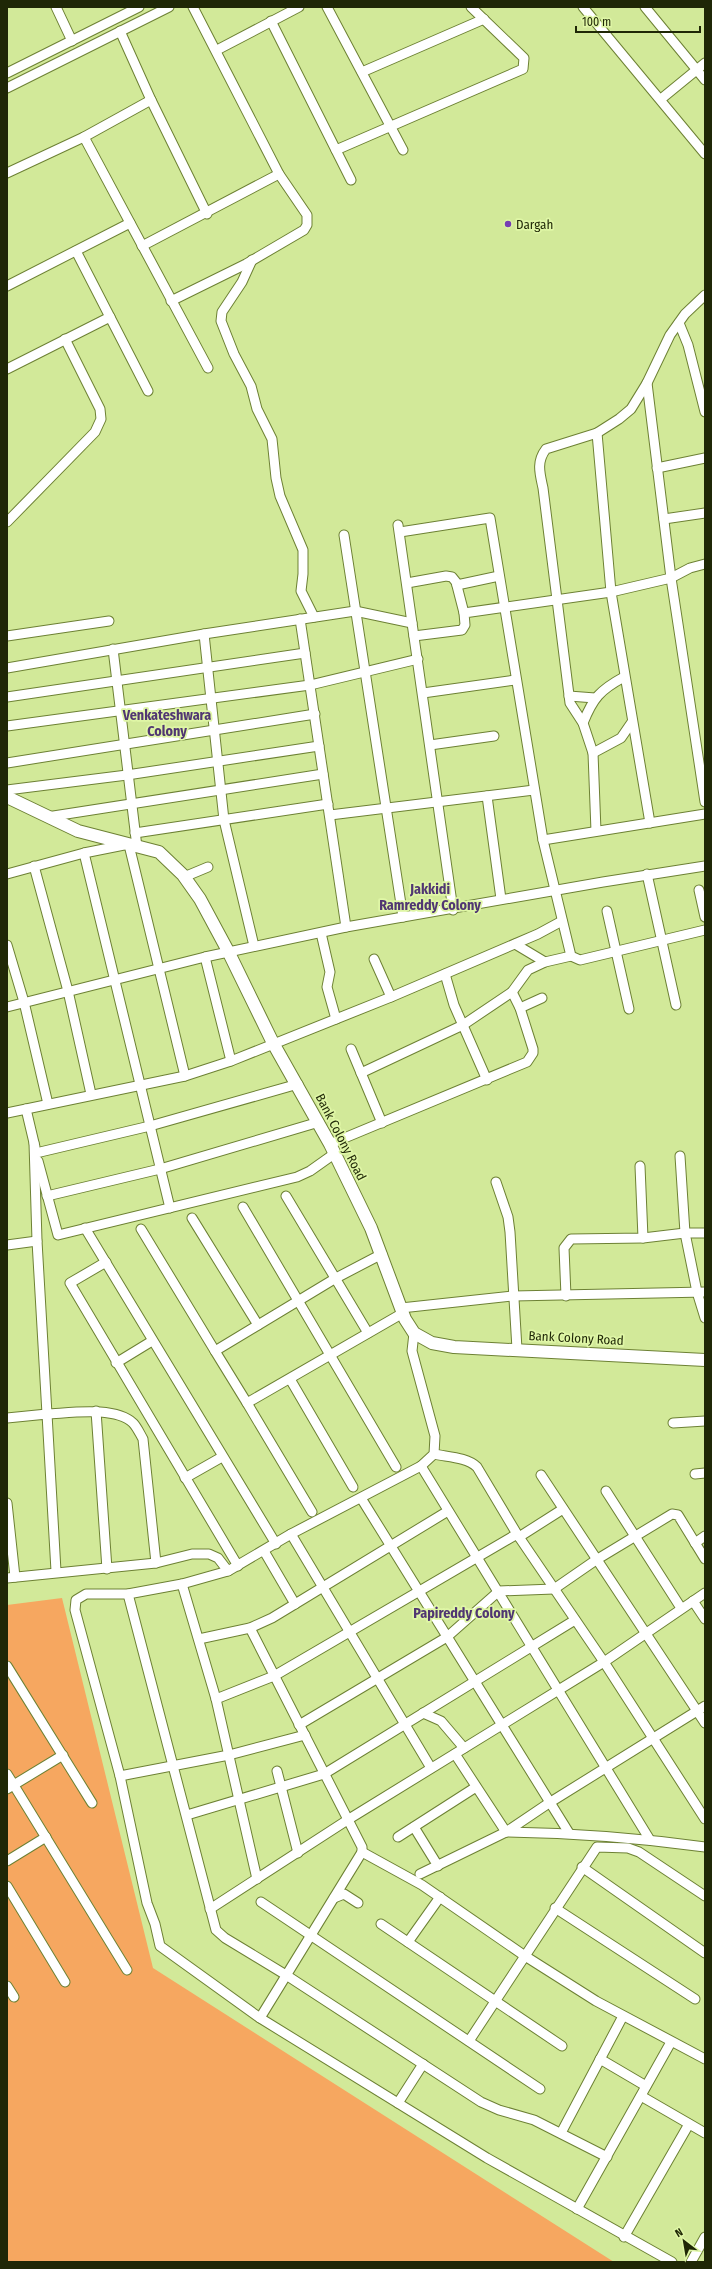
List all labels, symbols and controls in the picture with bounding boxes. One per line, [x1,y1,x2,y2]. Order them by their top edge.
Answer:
scale bar [576,8,700,34]
text: 100 m [582,15,611,29]
place label: Dargah [516,217,553,232]
marker: Dargah [503,219,513,229]
district label: Venkateshwara Colony [122,707,211,740]
district label: Jakkidi Ramreddy Colony [379,881,481,914]
street label: Bank Colony Road [313,1091,369,1183]
street label: Bank Colony Road [528,1328,624,1348]
district label: Papireddy Colony [413,1605,515,1622]
north arrow [664,2221,704,2261]
text: N [673,2226,685,2240]

